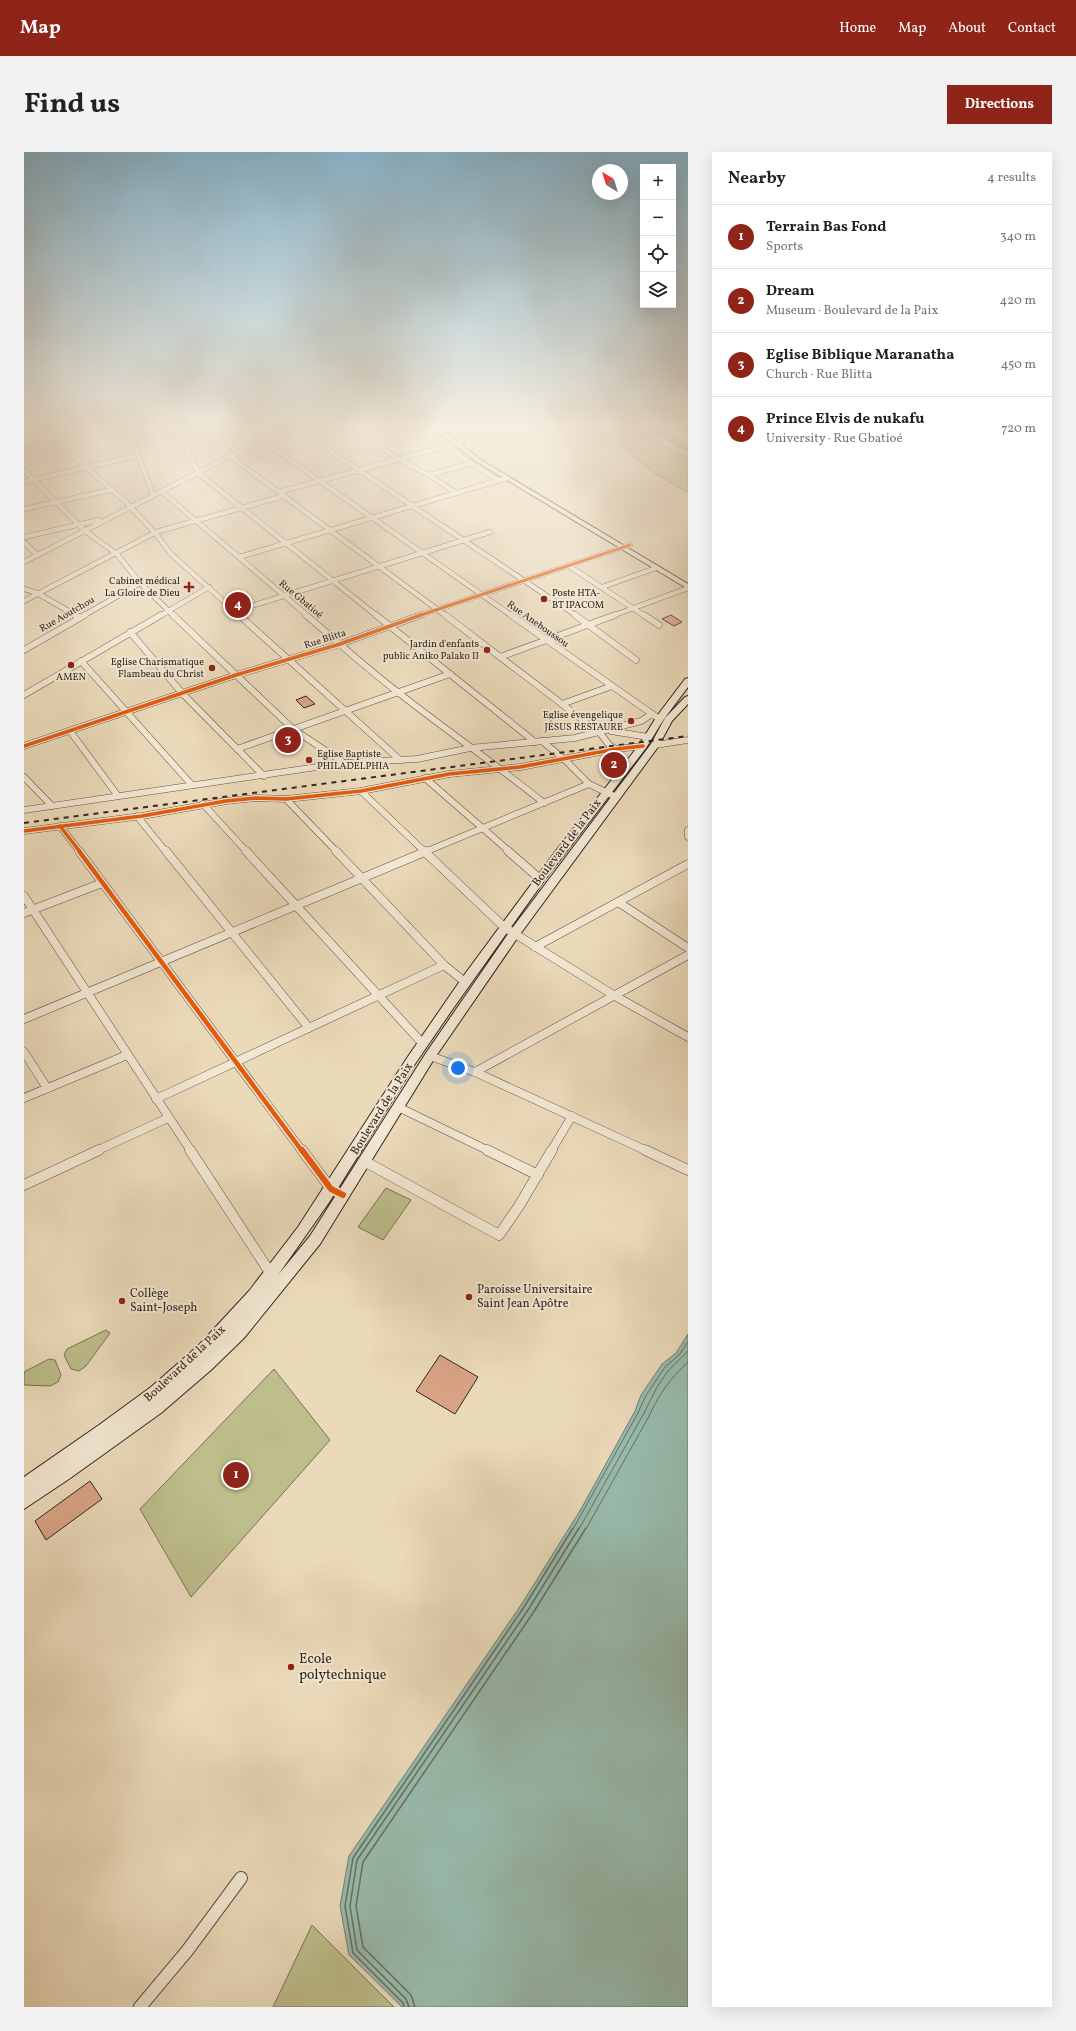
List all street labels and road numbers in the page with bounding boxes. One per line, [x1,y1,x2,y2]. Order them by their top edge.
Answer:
street label: Rue Gbatioé [276,576,326,622]
street label: Rue Aoutchou [37,592,97,635]
street label: Rue Aneboussou [504,597,572,651]
street label: Rue Blitta [302,626,348,652]
street label: Boulevard de la Paix [529,796,605,890]
street label: Boulevard de la Paix [347,1060,417,1158]
street label: Boulevard de la Paix [141,1322,229,1406]

